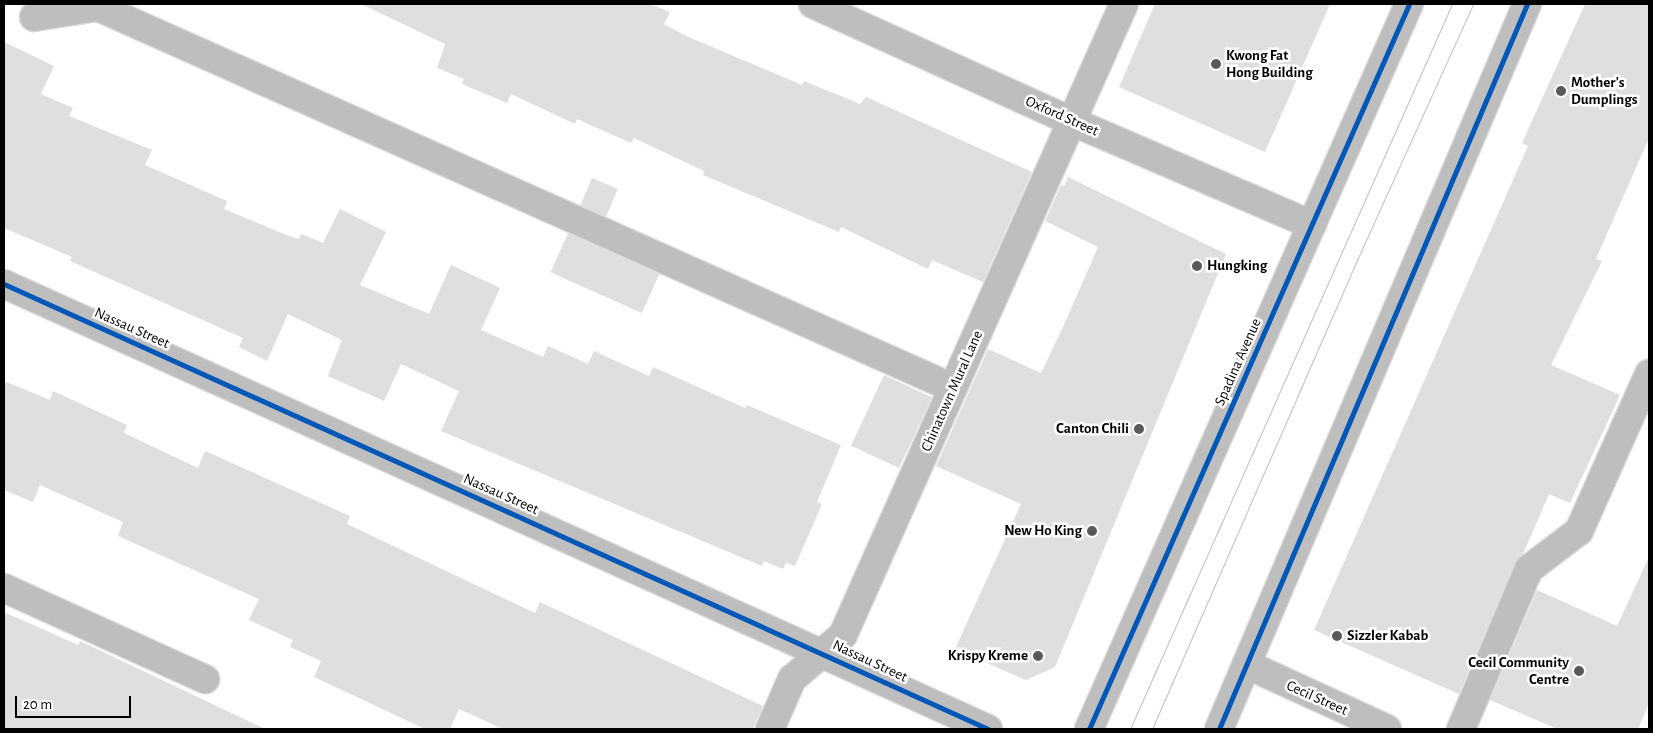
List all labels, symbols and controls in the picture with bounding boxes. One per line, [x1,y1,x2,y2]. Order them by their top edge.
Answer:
place label: Kwong Fat Hong Building [1226,46,1313,81]
marker: Kwong Fat Hong Building [1210,58,1222,70]
place label: Mother's Dumplings [1571,73,1637,108]
marker: Mother's Dumplings [1555,85,1567,97]
street label: Oxford Street [1023,92,1101,140]
place label: Hungking [1207,257,1267,275]
marker: Hungking [1191,260,1203,272]
street label: Nassau Street [92,303,172,353]
street label: Spadina Avenue [1211,315,1265,409]
street label: Chinatown Mural Lane [917,328,987,454]
place label: Canton Chili [1056,420,1129,438]
marker: Canton Chili [1133,423,1145,435]
street label: Nassau Street [461,469,541,519]
place label: New Ho King [1004,522,1082,540]
marker: New Ho King [1086,525,1098,537]
place label: Sizzler Kabab [1347,627,1428,645]
marker: Sizzler Kabab [1331,630,1343,642]
street label: Nassau Street [830,636,910,686]
place label: Krispy Kreme [948,647,1028,665]
marker: Krispy Kreme [1032,650,1044,662]
place label: Cecil Community Centre [1468,653,1569,688]
marker: Cecil Community Centre [1573,665,1585,677]
street label: Cecil Street [1284,676,1350,720]
scale bar [18,686,134,718]
text: 20 m [23,697,52,712]

